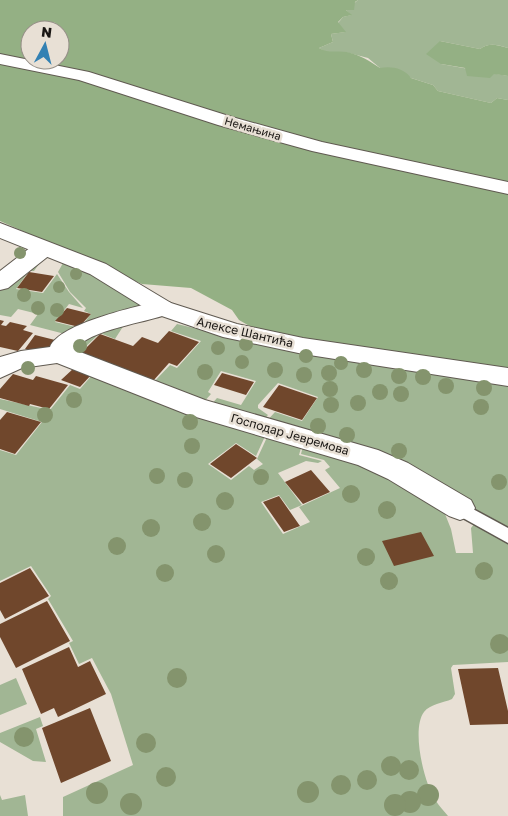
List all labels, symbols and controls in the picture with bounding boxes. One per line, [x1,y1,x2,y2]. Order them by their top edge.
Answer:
north arrow [20,20,70,70]
text: N [40,23,53,41]
street label: Немањина [223,114,283,142]
street label: Алексе Шантића [195,314,295,350]
street label: Господар Јевремова [229,410,351,458]

